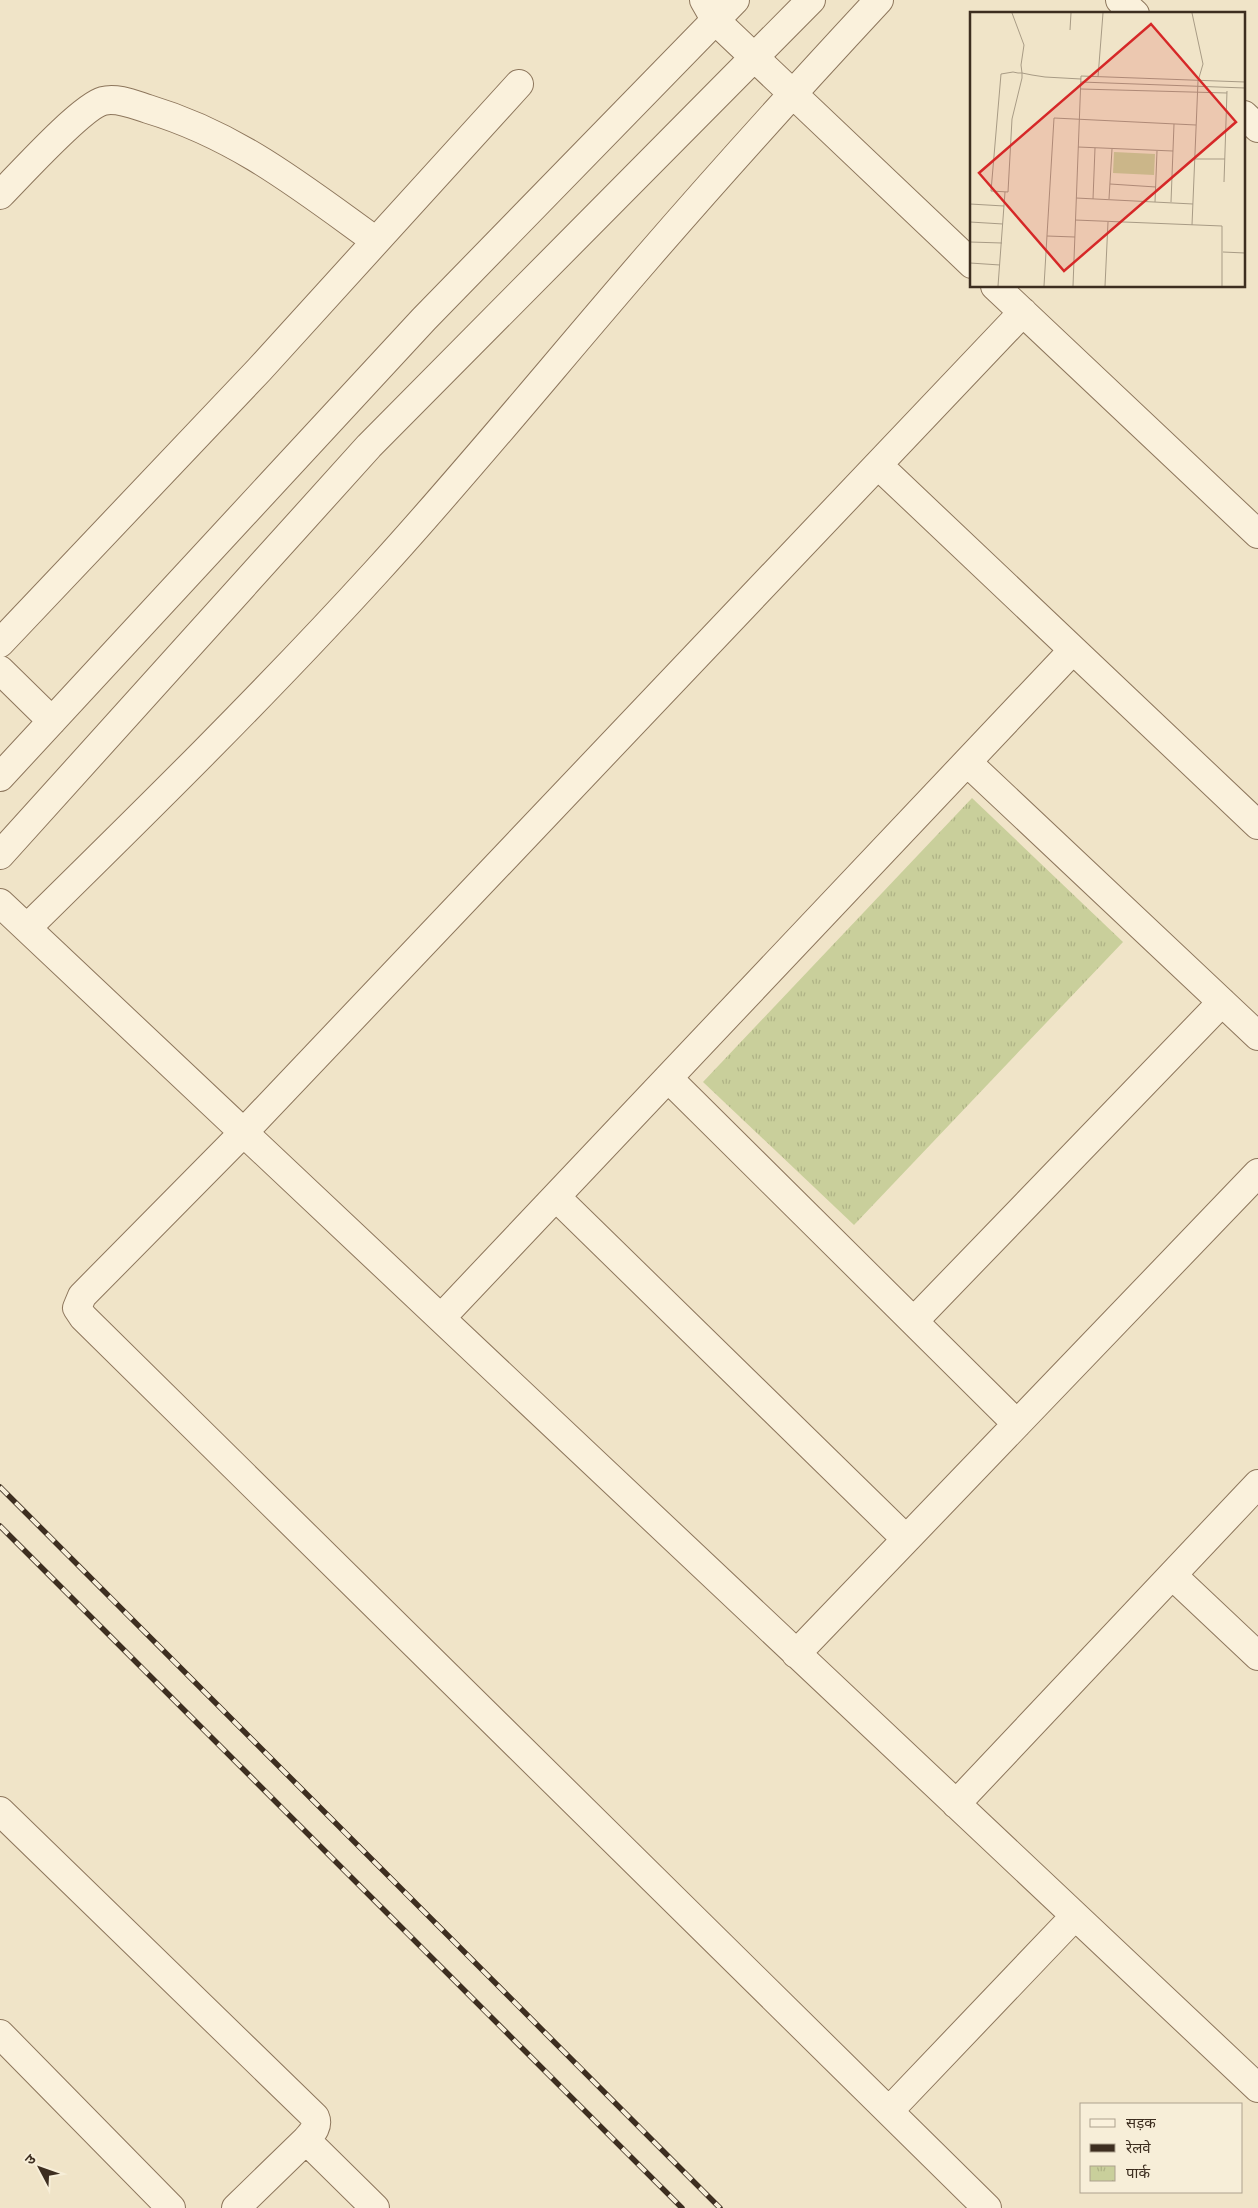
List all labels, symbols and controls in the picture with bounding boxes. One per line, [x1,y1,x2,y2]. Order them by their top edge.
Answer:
inset map [970,12,1246,288]
legend [1080,2103,1243,2193]
text: सड़क [1126,2114,1156,2132]
text: रेलवे [1125,2139,1151,2157]
north arrow [15,2143,65,2193]
text: उ [21,2151,40,2168]
text: पार्क [1126,2164,1150,2182]

